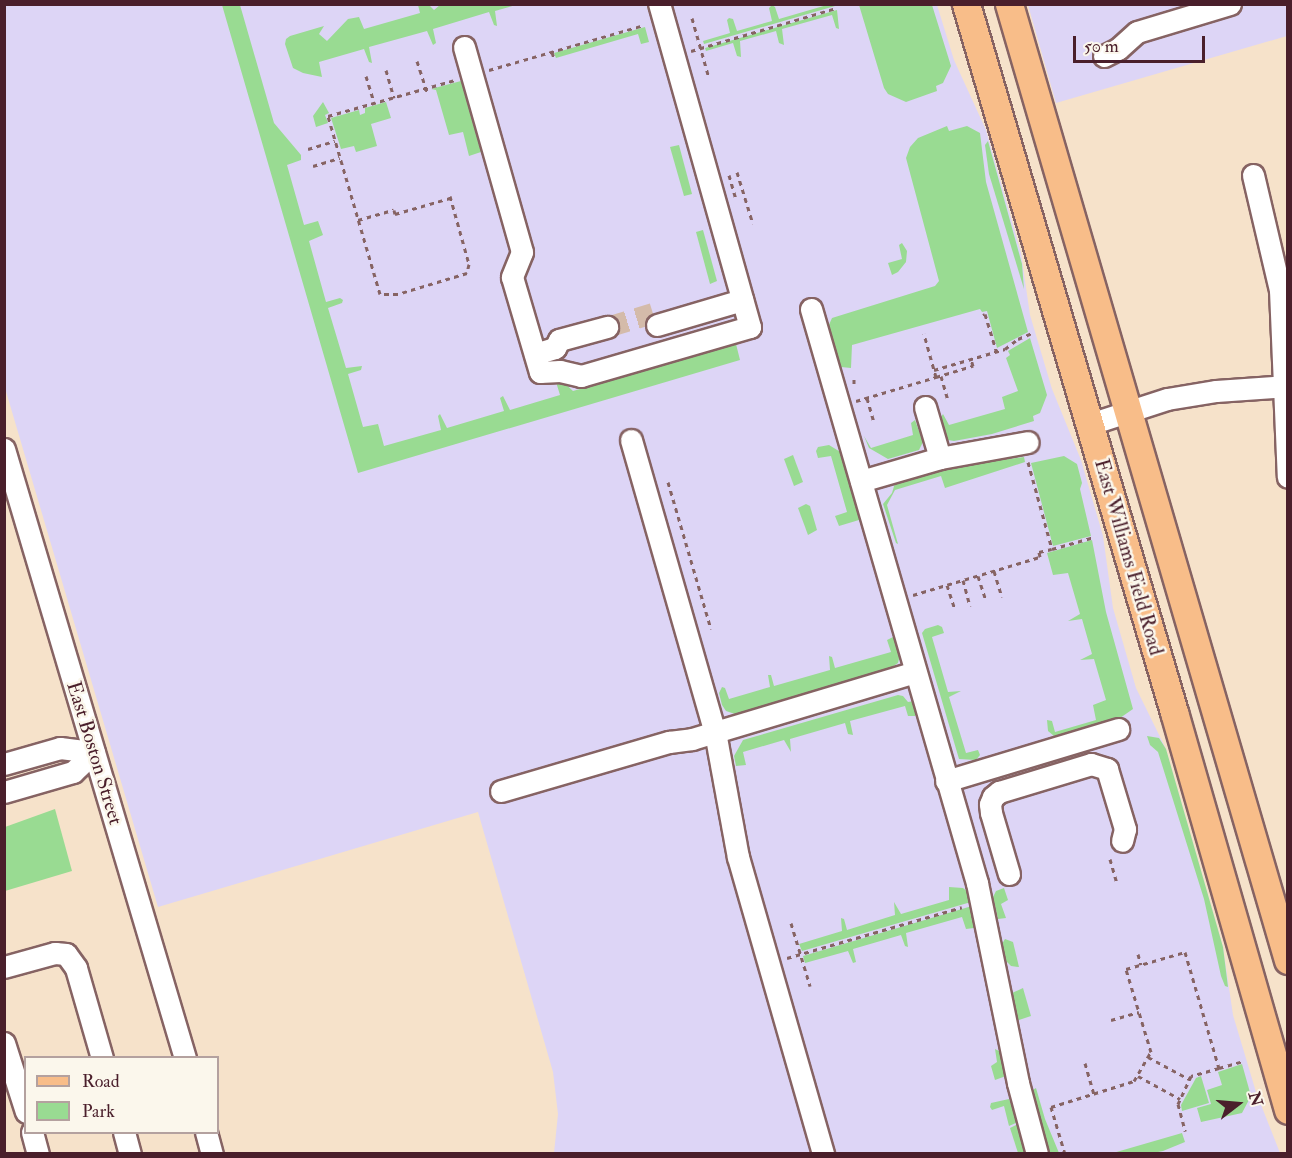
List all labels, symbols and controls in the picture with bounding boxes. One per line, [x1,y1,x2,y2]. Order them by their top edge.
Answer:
scale bar [1076,24,1208,62]
text: 50 m [1084,35,1119,58]
street label: East Williams Field Road [1089,456,1169,658]
street label: East Boston Street [62,678,128,828]
legend [24,1056,219,1134]
text: Road [82,1070,120,1093]
north arrow [1208,1074,1268,1134]
text: N [1244,1089,1267,1109]
text: Park [82,1100,115,1123]

